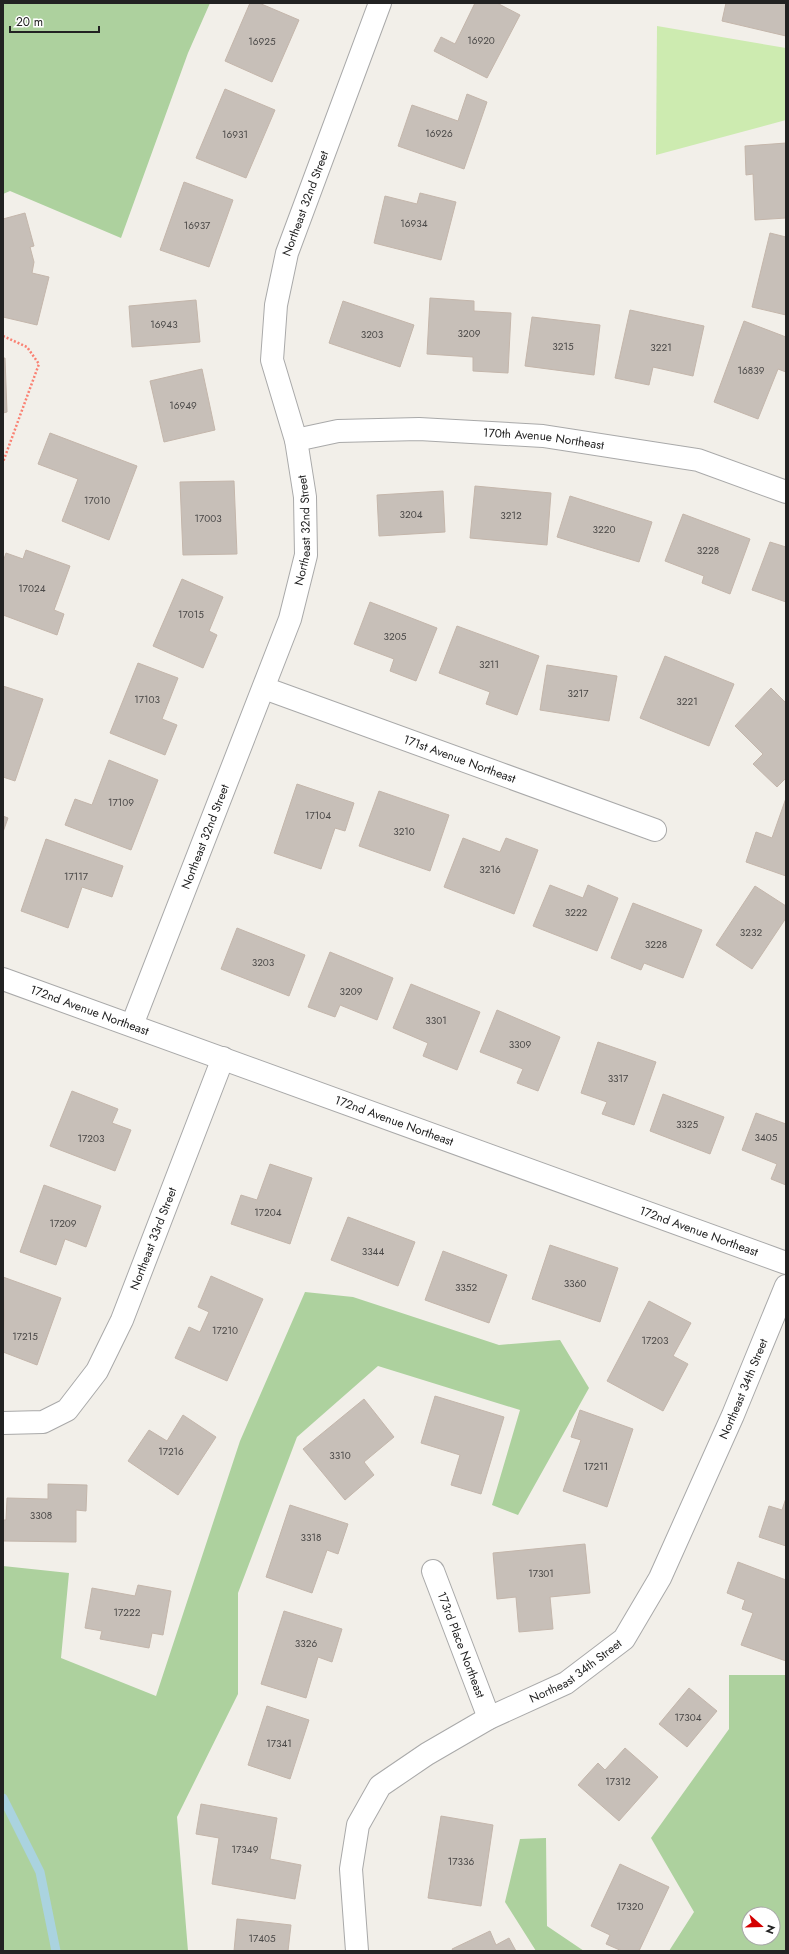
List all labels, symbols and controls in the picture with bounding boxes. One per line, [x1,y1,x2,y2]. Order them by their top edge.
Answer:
scale bar [10,8,99,34]
text: 20 m [16,13,43,31]
house number: 16920 [467,33,495,48]
house number: 16925 [248,34,276,49]
house number: 16926 [425,126,453,141]
house number: 16931 [222,127,248,142]
street label: Northeast 32nd Street [278,148,333,259]
house number: 16934 [400,216,428,231]
house number: 16937 [184,218,211,233]
house number: 16943 [150,317,178,332]
house number: 3209 [458,326,481,341]
house number: 3203 [361,327,384,342]
house number: 3215 [552,339,574,354]
house number: 3221 [650,340,672,355]
house number: 16839 [738,363,765,378]
house number: 16949 [169,398,197,413]
street label: 170th Avenue Northeast [483,424,605,454]
street label: Northeast 32nd Street [290,474,315,588]
house number: 17010 [84,493,110,508]
house number: 3204 [400,507,423,522]
house number: 3212 [500,508,522,523]
house number: 17003 [194,511,222,526]
house number: 3220 [593,522,615,537]
house number: 3228 [697,543,719,558]
house number: 17024 [18,581,46,596]
house number: 17015 [178,607,204,622]
house number: 3205 [384,629,407,644]
house number: 3211 [479,657,499,672]
house number: 3217 [568,686,589,701]
house number: 17103 [134,692,160,707]
house number: 3221 [676,694,698,709]
street label: 171st Avenue Northeast [401,730,518,788]
street label: Northeast 32nd Street [177,782,234,892]
house number: 17109 [108,795,134,810]
house number: 17104 [305,808,331,823]
house number: 3210 [393,824,415,839]
house number: 3216 [479,862,501,877]
house number: 17117 [64,869,89,884]
house number: 3222 [565,905,588,920]
house number: 3232 [740,925,762,940]
house number: 3228 [645,937,667,952]
house number: 3203 [252,955,275,970]
street label: 172nd Avenue Northeast [28,981,152,1040]
house number: 3209 [340,984,363,999]
house number: 3301 [425,1013,447,1028]
house number: 3309 [509,1037,532,1052]
house number: 3317 [608,1071,629,1086]
street label: 172nd Avenue Northeast [332,1091,456,1151]
house number: 3325 [676,1117,698,1132]
house number: 3405 [755,1130,778,1145]
house number: 17203 [78,1131,105,1146]
street label: Northeast 33rd Street [125,1185,181,1293]
street label: 172nd Avenue Northeast [637,1202,761,1261]
house number: 17204 [254,1205,282,1220]
house number: 17209 [49,1216,77,1231]
house number: 3344 [362,1244,384,1259]
house number: 3360 [564,1276,586,1291]
house number: 3352 [455,1280,477,1295]
house number: 17210 [212,1323,238,1338]
house number: 17215 [12,1329,38,1344]
house number: 17203 [642,1333,669,1348]
street label: Northeast 34th Street [714,1336,772,1442]
house number: 17216 [158,1444,184,1459]
house number: 3310 [329,1448,351,1463]
house number: 17211 [584,1459,608,1474]
house number: 3308 [30,1508,52,1523]
house number: 3318 [301,1530,321,1545]
house number: 17301 [528,1566,554,1581]
street label: 173rd Place Northeast [433,1589,490,1701]
house number: 17222 [114,1605,141,1620]
street label: Northeast 34th Street [526,1635,626,1708]
house number: 3326 [295,1636,317,1651]
house number: 17304 [674,1710,702,1725]
house number: 17341 [266,1736,292,1751]
house number: 17312 [605,1774,631,1789]
house number: 17349 [232,1842,259,1857]
house number: 17336 [448,1854,474,1869]
house number: 17320 [617,1899,643,1914]
north arrow [741,1906,781,1946]
text: N [761,1923,779,1936]
house number: 17405 [248,1931,276,1946]

